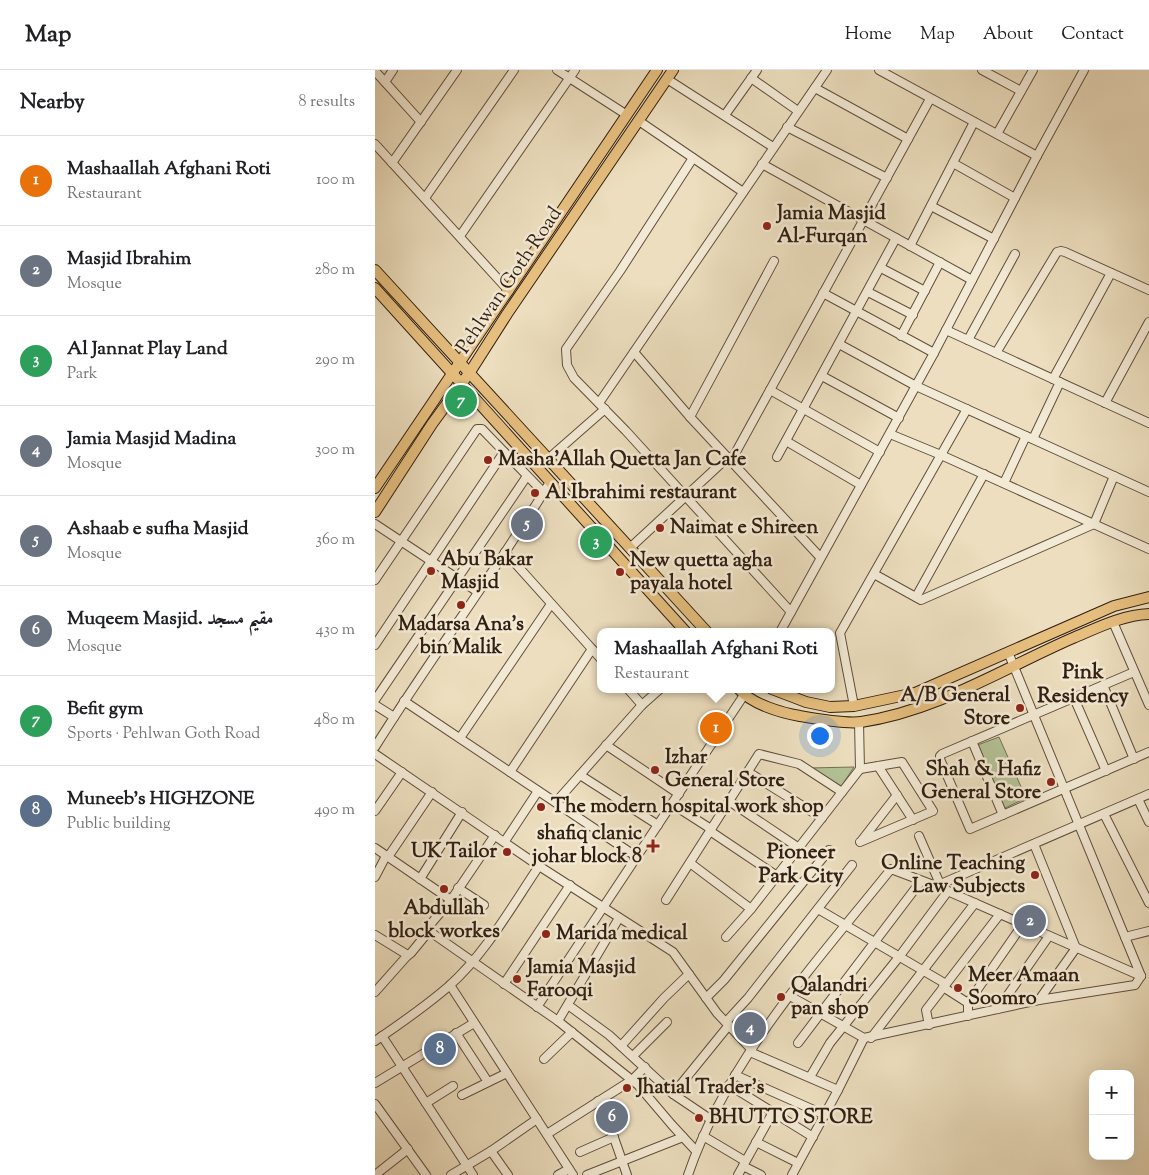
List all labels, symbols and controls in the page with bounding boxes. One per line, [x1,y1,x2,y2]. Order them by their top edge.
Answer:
text: Map [25,18,71,52]
text: Home [845,22,892,48]
text: Map [920,22,955,48]
text: About [983,22,1033,48]
text: Contact [1061,22,1124,48]
text: Nearby [20,88,85,118]
text: 8 results [299,91,355,114]
text: Mashaallah Afghani Roti [67,156,271,183]
text: 1 [33,169,39,192]
text: 100 m [316,169,355,192]
text: Restaurant [67,183,142,206]
place label: Jamia Masjid Al-Furqan [775,200,886,252]
street label: Pehlwan Goth Road [450,202,570,360]
marker: Jamia Masjid Al-Furqan [761,220,773,232]
text: Masjid Ibrahim [67,246,191,273]
text: 2 [32,259,40,282]
text: 280 m [314,259,355,282]
text: Mosque [67,273,122,296]
text: Al Jannat Play Land [67,336,228,363]
text: 3 [33,349,39,372]
text: 290 m [315,349,355,372]
text: Park [67,363,98,386]
pin: 7 [445,382,477,420]
text: Jamia Masjid Madina [67,426,236,453]
text: 4 [32,439,40,462]
text: 300 m [315,439,355,462]
place label: Masha'Allah Quetta Jan Cafe [498,446,746,475]
text: Mosque [67,453,122,476]
marker: Masha'Allah Quetta Jan Cafe [482,454,494,466]
place label: Al Ibrahimi restaurant [545,479,737,508]
marker: Al Ibrahimi restaurant [529,487,541,499]
pin: 5 [511,505,543,543]
place label: Naimat e Shireen [670,514,818,543]
text: Ashaab e sufha Masjid [67,516,248,543]
marker: Naimat e Shireen [654,522,666,534]
pin: 3 [580,523,612,561]
text: 5 [33,529,39,552]
text: 360 m [316,529,355,552]
text: Mosque [67,543,122,566]
place label: Abu Bakar Masjid [441,546,533,598]
place label: New quetta agha payala hotel [630,547,773,599]
marker: Abu Bakar Masjid [425,565,437,577]
marker: New quetta agha payala hotel [614,566,626,578]
marker: Madarsa Ana's bin Malik [455,599,467,611]
text: Muqeem Masjid. مقیم مسجد [67,606,273,633]
place label: Madarsa Ana's bin Malik [398,611,524,663]
text: 6 [32,619,40,642]
text: 430 m [316,619,355,642]
popup [597,628,835,693]
text: Mosque [67,636,122,659]
text: Mashaallah Afghani Roti [614,636,818,663]
district label: Pink Residency [1037,658,1129,712]
text: Restaurant [614,663,689,686]
place label: A/B General Store [900,682,1010,734]
text: Befit gym [67,696,143,723]
marker: A/B General Store [1014,702,1026,714]
text: 7 [32,709,40,732]
text: 480 m [314,709,355,732]
pin: 1 [700,709,732,747]
text: Sports · Pehlwan Goth Road [67,723,260,746]
your location [807,723,833,749]
place label: Izhar General Store [665,744,785,796]
place label: Shah & Hafiz General Store [921,756,1041,808]
marker: Izhar General Store [649,764,661,776]
marker: Shah & Hafiz General Store [1045,776,1057,788]
text: Muneeb's HIGHZONE [67,786,255,813]
place label: The modern hospital work shop [551,793,824,822]
text: 8 [32,799,40,822]
text: 490 m [314,799,355,822]
marker: The modern hospital work shop [535,801,547,813]
text: Public building [67,813,171,836]
place label: shafiq clanic johar block 8 [532,820,642,872]
place label: UK Tailor [411,838,497,867]
district label: Pioneer Park City [759,838,844,892]
marker: shafiq clanic johar block 8 [646,839,660,853]
marker: UK Tailor [501,846,513,858]
place label: Online Teaching Law Subjects [881,850,1025,902]
marker: Online Teaching Law Subjects [1029,869,1041,881]
marker: Abdullah block workes [438,883,450,895]
place label: Abdullah block workes [387,895,500,947]
pin: 2 [1014,902,1046,940]
place label: Marida medical [556,920,688,949]
marker: Marida medical [540,928,552,940]
place label: Jamia Masjid Farooqi [525,954,636,1006]
place label: Meer Amaan Soomro [968,962,1080,1014]
place label: Qalandri pan shop [791,972,869,1024]
marker: Jamia Masjid Farooqi [511,973,523,985]
marker: Meer Amaan Soomro [952,982,964,994]
marker: Qalandri pan shop [775,991,787,1003]
pin: 4 [734,1009,766,1047]
pin: 8 [424,1030,456,1068]
map controls [1089,1070,1134,1160]
button: + [1089,1070,1134,1115]
place label: Jhatial Trader's [635,1074,764,1103]
marker: Jhatial Trader's [621,1082,633,1094]
pin: 6 [596,1098,628,1136]
place label: BHUTTO STORE [709,1104,874,1133]
marker: BHUTTO STORE [693,1112,705,1124]
button: − [1089,1115,1134,1160]

